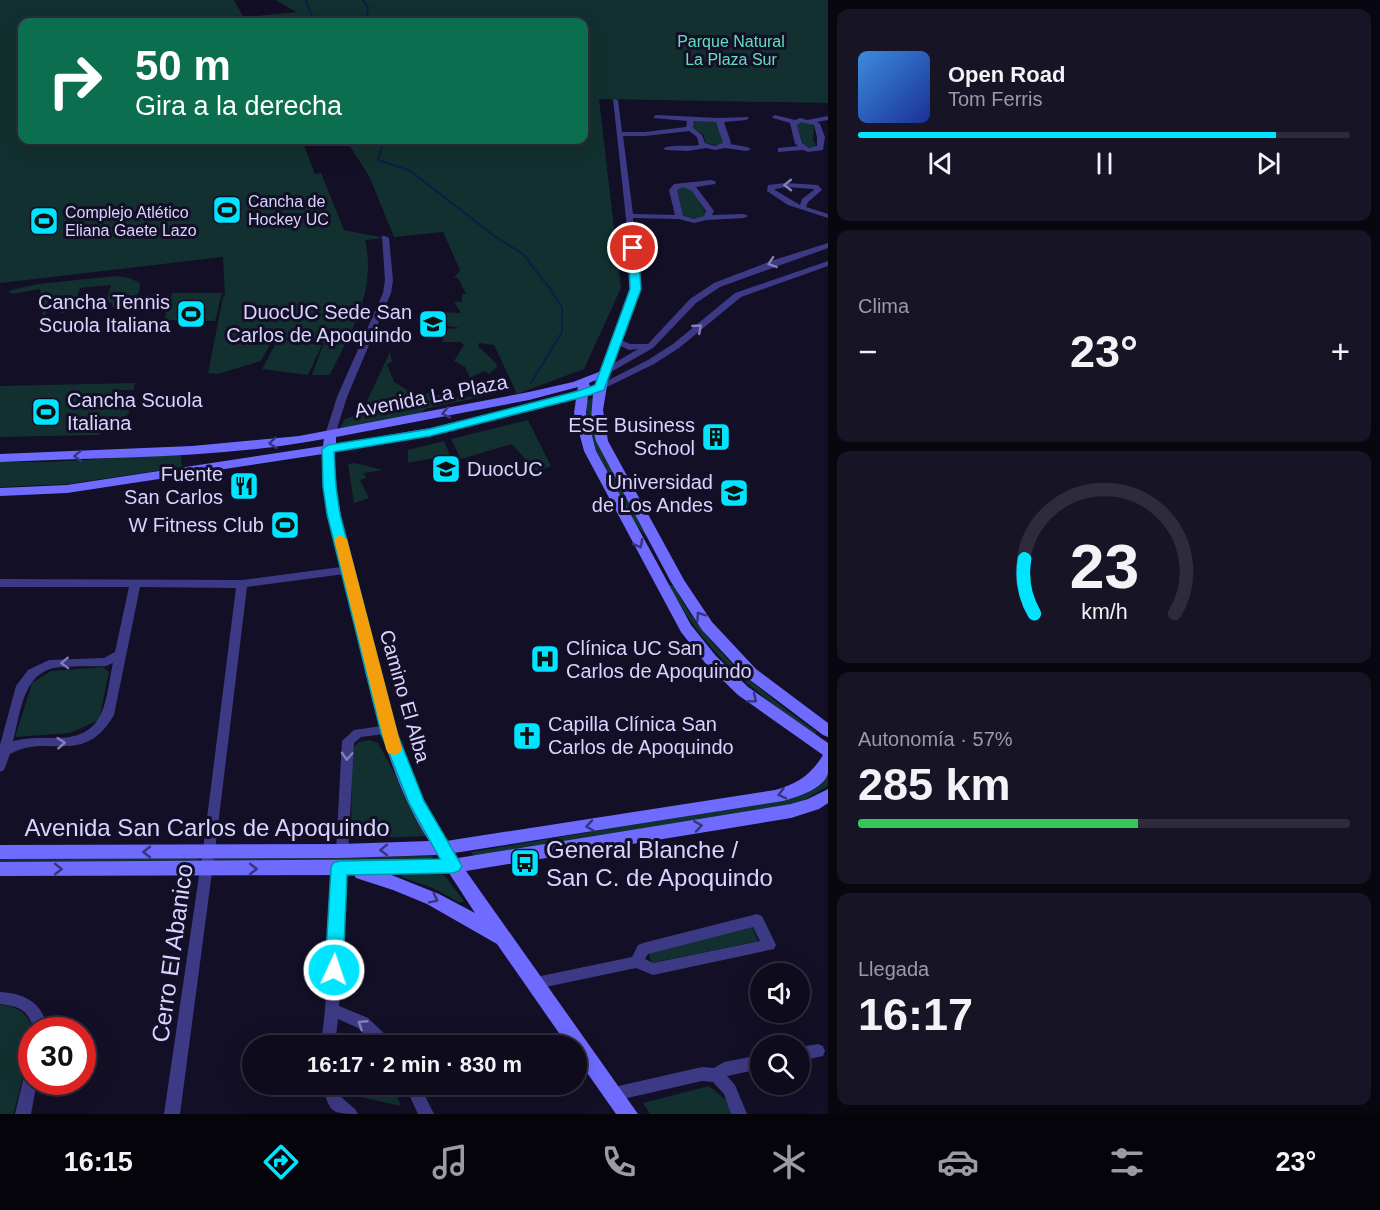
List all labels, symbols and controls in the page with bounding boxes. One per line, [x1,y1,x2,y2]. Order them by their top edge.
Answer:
park label: Parque Natural La Plaza Sur [677,33,785,68]
icon: right [36,42,114,120]
text: 50 m [135,42,231,89]
text: Open Road [948,62,1065,87]
text: Tom Ferris [948,88,1042,110]
text: Gira a la derecha [135,91,342,121]
icon: previous [924,147,957,180]
icon: pause [1088,147,1121,180]
icon: next [1252,147,1285,180]
one-way arrow [783,179,792,191]
place label: Cancha de Hockey UC [248,193,329,228]
sports icon: Cancha de Hockey UC [211,194,243,226]
place label: Complejo Atlético Eliana Gaete Lazo [65,204,197,239]
sports icon: Complejo Atlético Eliana Gaete Lazo [28,205,60,237]
pin [607,222,658,273]
icon: arrive [616,231,649,264]
one-way arrow [767,256,778,269]
place label: Cancha Tennis Scuola Italiana [38,291,171,336]
text: Clima [858,295,909,317]
sports icon: Cancha Tennis Scuola Italiana [175,298,207,330]
place label: DuocUC Sede San Carlos de Apoquindo [226,301,412,346]
school or university icon: DuocUC Sede San Carlos de Apoquindo [417,308,449,340]
one-way arrow [691,324,702,335]
text: 23° [1070,326,1138,377]
text: − [858,333,877,370]
text: + [1331,333,1350,370]
street label: Avenida La Plaza [353,370,510,422]
place label: Cancha Scuola Italiana [67,389,204,434]
sports icon: Cancha Scuola Italiana [30,396,62,428]
one-way arrow [441,406,451,419]
place label: ESE Business School [568,414,695,459]
building icon: ESE Business School [700,421,732,453]
one-way arrow [268,436,277,449]
one-way arrow [73,449,82,462]
school or university icon: DuocUC [430,453,462,485]
place label: DuocUC [467,458,543,480]
place label: Fuente San Carlos [124,463,223,508]
restaurant icon: Fuente San Carlos [228,470,260,502]
place label: Universidad de Los Andes [592,471,713,516]
school or university icon: Universidad de Los Andes [718,477,750,509]
sports icon: W Fitness Club [269,509,301,541]
place label: W Fitness Club [128,514,264,536]
text: 23 [1069,532,1139,601]
one-way arrow [632,537,643,548]
text: km/h [1081,600,1127,624]
one-way arrow [696,611,707,622]
street label: Camino El Alba [376,627,435,766]
place label: Clínica UC San Carlos de Apoquindo [566,637,752,682]
hospital icon: Clínica UC San Carlos de Apoquindo [529,643,561,675]
one-way arrow [60,656,69,669]
one-way arrow [747,692,758,703]
place label: Capilla Clínica San Carlos de Apoquindo [548,713,734,758]
church icon: Capilla Clínica San Carlos de Apoquindo [511,720,543,752]
text: Autonomía · 57% [858,728,1013,750]
one-way arrow [57,736,66,749]
one-way arrow [341,752,354,761]
text: 285 km [858,759,1011,810]
one-way arrow [777,787,787,800]
street label: Avenida San Carlos de Apoquindo [24,814,390,841]
one-way arrow [585,820,595,832]
one-way arrow [693,821,702,833]
place label: General Blanche / San C. de Apoquindo [546,836,773,891]
one-way arrow [380,844,389,857]
one-way arrow [143,846,152,858]
bus stop icon: General Blanche / San C. de Apoquindo [509,847,541,879]
street label: Cerro El Abanico [146,862,198,1044]
one-way arrow [54,863,63,875]
one-way arrow [249,863,258,875]
one-way arrow [428,892,439,904]
position arrow [302,938,366,1002]
text: Llegada [858,958,929,980]
map controls [750,963,810,1095]
button: sound [750,963,810,1023]
text: 16:17 [858,989,973,1040]
speed limit sign: 30 [18,1017,96,1095]
one-way arrow [358,1019,368,1031]
button: search [750,1035,810,1095]
text: 16:17 · 2 min · 830 m [307,1052,522,1077]
icon: directions [260,1141,302,1183]
icon: music [429,1141,471,1183]
icon: phone [598,1141,640,1183]
icon: climate [768,1141,810,1183]
icon: car [937,1141,979,1183]
icon: filters [1106,1141,1148,1183]
text: 16:15 [64,1147,133,1177]
text: 23° [1275,1147,1316,1177]

